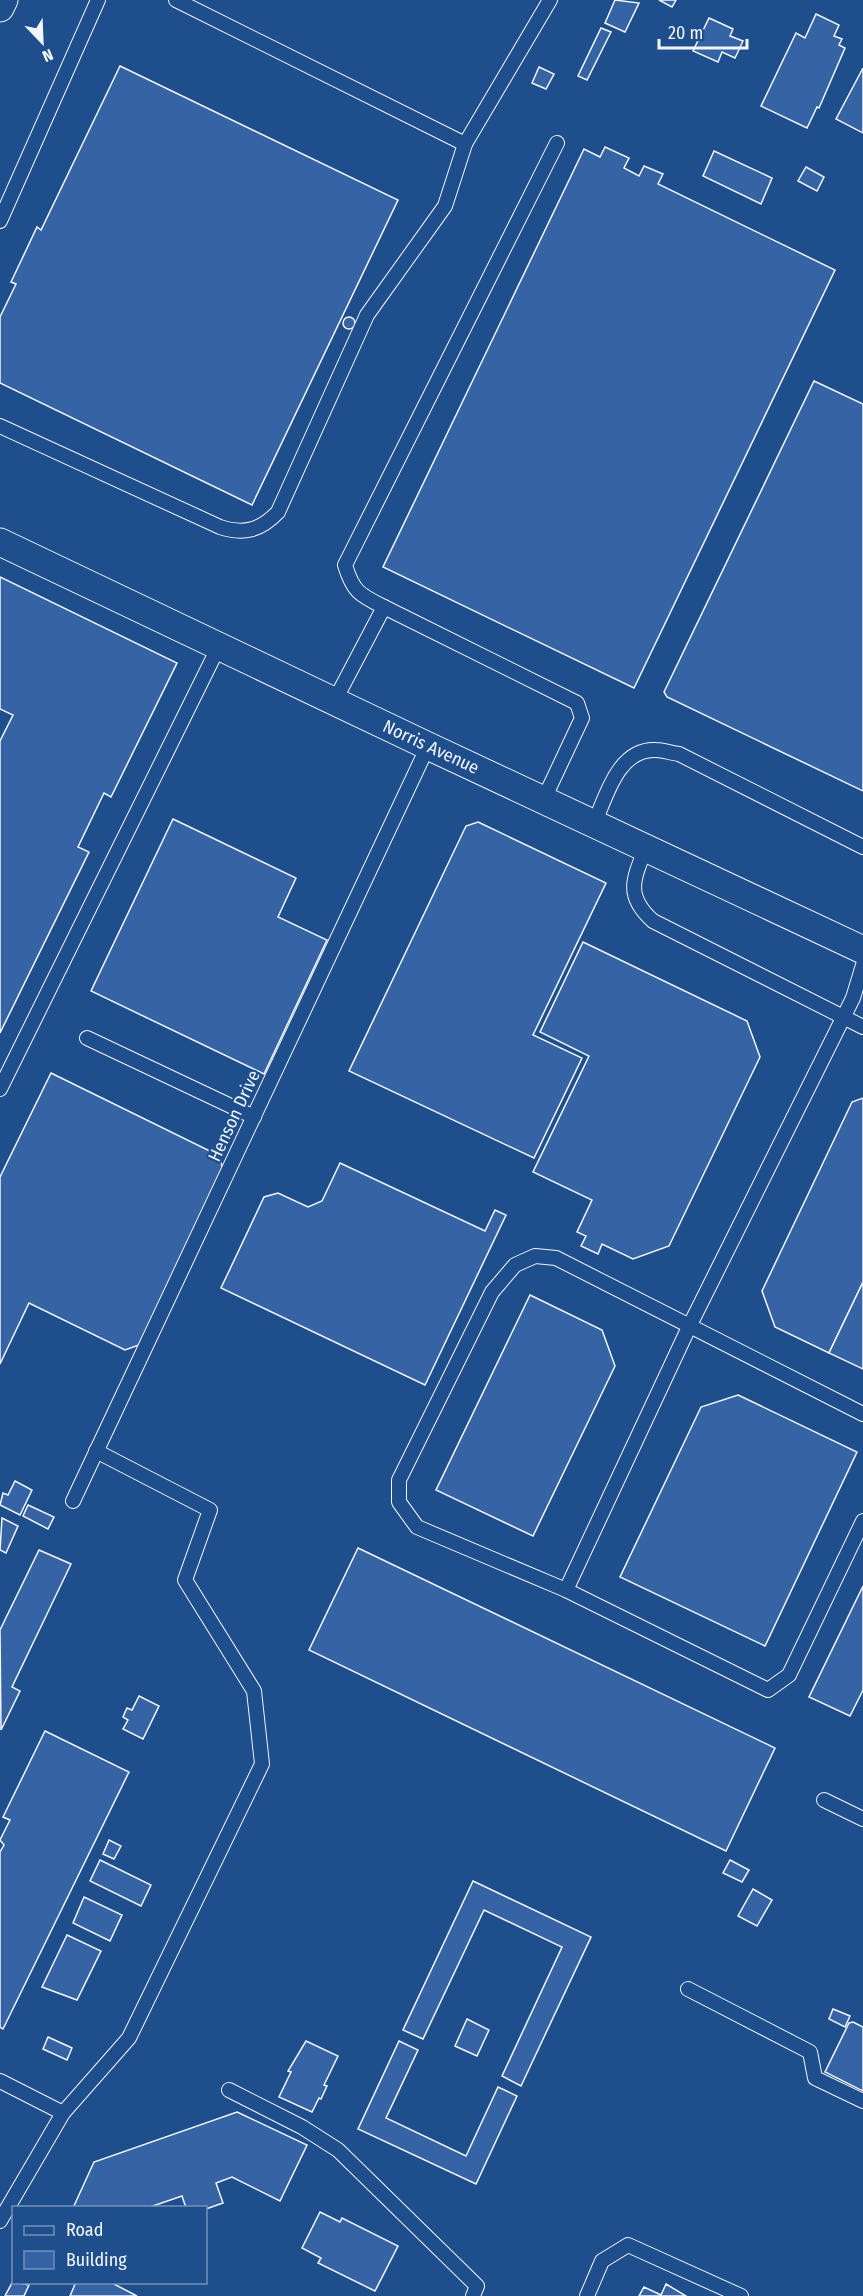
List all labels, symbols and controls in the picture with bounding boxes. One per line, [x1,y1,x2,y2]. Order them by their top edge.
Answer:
north arrow [12,12,72,72]
scale bar [659,12,748,50]
text: 20 m [668,22,703,44]
text: N [40,45,56,66]
street label: Norris Avenue [379,715,483,779]
street label: Henson Drive [203,1067,265,1165]
legend [12,2206,207,2284]
text: Road [66,2219,103,2241]
text: Building [66,2249,127,2271]

